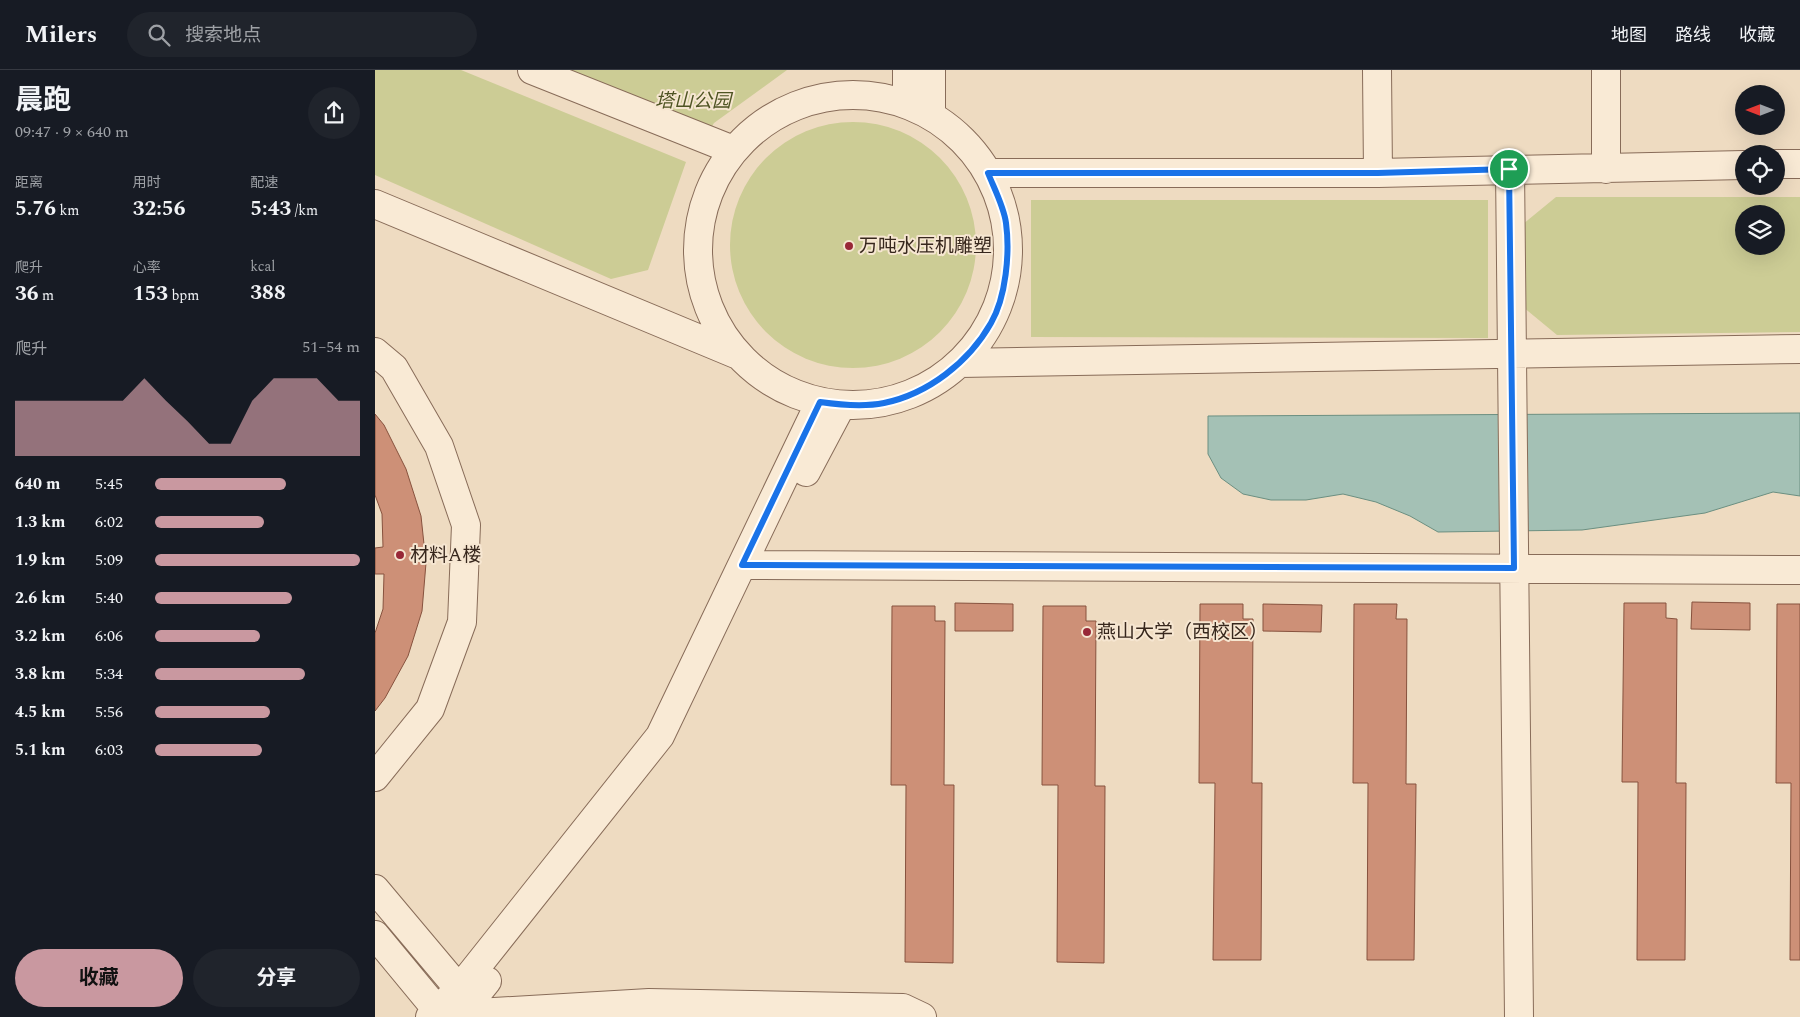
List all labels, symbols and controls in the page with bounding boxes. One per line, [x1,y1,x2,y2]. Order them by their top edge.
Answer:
search box [127,12,477,57]
text: Milers [25,17,97,53]
icon: search [145,21,173,49]
text: 搜索地点 [185,21,261,50]
text: 地图 [1611,22,1647,49]
text: 路线 [1675,22,1711,49]
text: 收藏 [1739,22,1775,49]
text: 晨跑 [15,79,71,122]
north arrow [1735,85,1785,135]
map controls [1735,85,1785,255]
button: share [308,87,360,139]
park label: 塔山公园 [655,87,734,116]
text: 09:47 · 9 × 640 m [15,120,129,144]
button: locate [1735,145,1785,195]
pin [1488,148,1530,190]
icon: arrive [1495,155,1523,183]
text: 距离 [15,172,43,193]
text: 用时 [133,172,161,193]
text: 配速 [250,172,278,193]
text: 5.76 [15,193,56,225]
text: 32:56 [133,193,185,225]
text: 5:43 [250,193,291,225]
text: km [56,200,79,221]
text: /km [291,200,318,221]
button: layers [1735,205,1785,255]
place label: 万吨水压机雕塑 [859,232,992,261]
marker: 万吨水压机雕塑 [843,240,855,252]
text: kcal [250,256,275,277]
text: 爬升 [15,257,43,278]
text: 心率 [133,257,161,278]
text: 388 [250,277,286,309]
text: 36 [15,278,39,310]
text: 153 [133,278,168,310]
text: m [39,285,54,306]
text: bpm [168,285,199,306]
text: 51–54 m [302,335,360,359]
text: 爬升 [15,337,47,361]
text: 640 m [15,472,60,496]
text: 5:45 [95,472,123,496]
text: 1.3 km [15,510,65,534]
text: 6:02 [95,510,123,534]
place label: 材料A楼 [410,541,481,570]
text: 1.9 km [15,548,65,572]
text: 5:09 [95,548,123,572]
marker: 材料A楼 [394,549,406,561]
text: 2.6 km [15,586,65,610]
text: 5:40 [95,586,123,610]
place label: 燕山大学（西校区） [1097,618,1268,647]
text: 3.2 km [15,624,65,648]
text: 6:06 [95,624,123,648]
marker: 燕山大学（西校区） [1081,626,1093,638]
text: 3.8 km [15,662,65,686]
text: 5:34 [95,662,123,686]
text: 4.5 km [15,700,65,724]
text: 5:56 [95,700,123,724]
text: 5.1 km [15,738,65,762]
text: 6:03 [95,738,123,762]
button: 收藏 [15,949,183,1007]
button: 分享 [193,949,360,1007]

